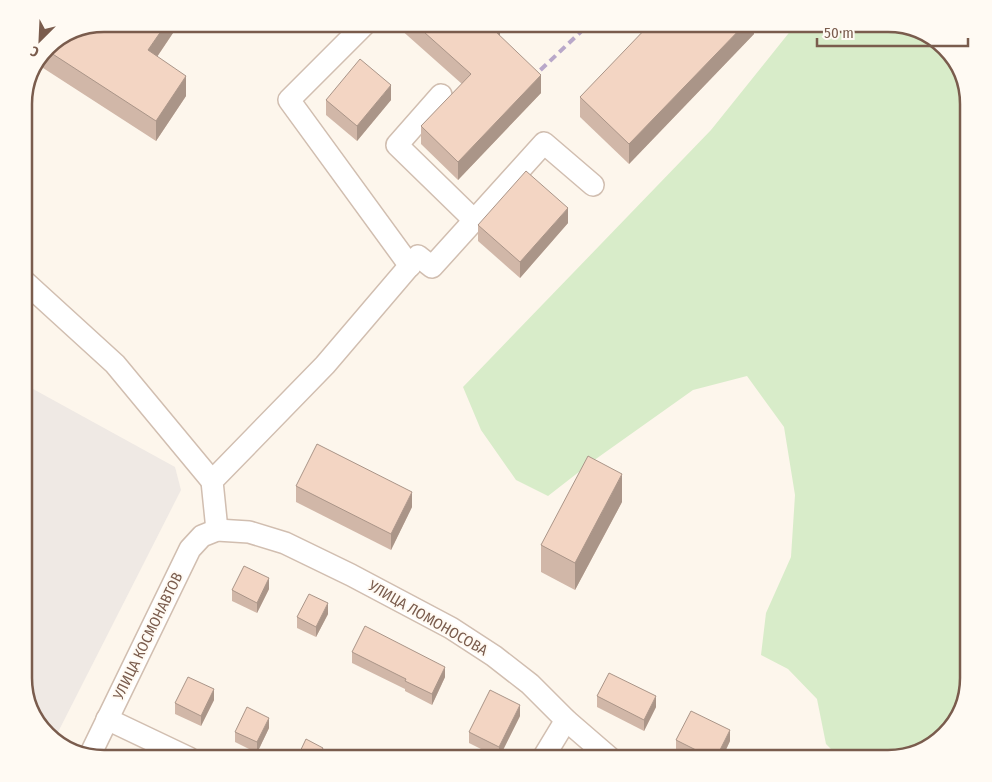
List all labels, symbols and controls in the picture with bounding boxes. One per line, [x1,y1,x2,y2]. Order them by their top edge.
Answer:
north arrow [15,15,65,65]
scale bar [817,15,968,47]
text: 50 m [824,24,854,42]
text: С [28,42,42,61]
street label: УЛИЦА КОСМОНАВТОВ [109,570,187,703]
street label: УЛИЦА ЛОМОНОСОВА [364,576,491,660]

